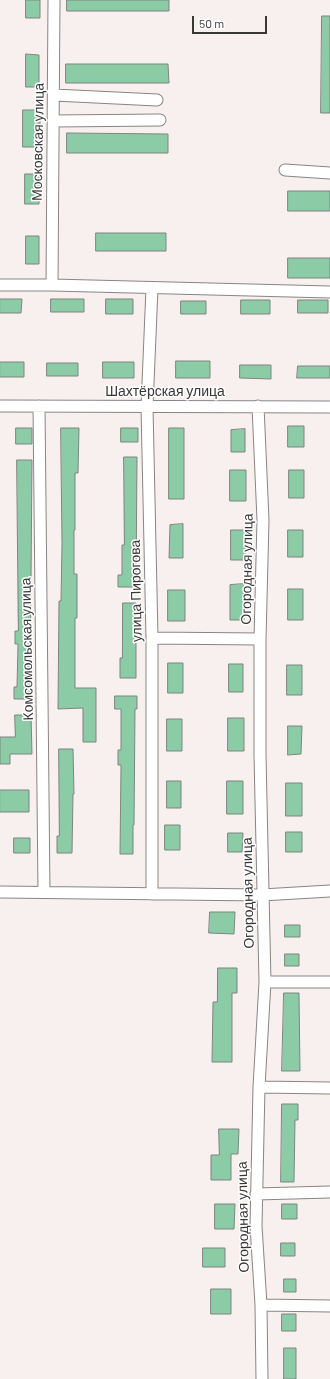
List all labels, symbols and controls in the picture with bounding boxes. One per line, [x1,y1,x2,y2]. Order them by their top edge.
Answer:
scale bar [194,8,269,34]
text: 50 m [199,16,224,30]
street label: Московская улица [29,83,47,201]
street label: Шахтёрская улица [105,383,225,399]
street label: Огородная улица [238,513,256,625]
street label: улица Пирогова [127,540,145,642]
street label: Комсомольская улица [17,577,37,721]
street label: Огородная улица [239,837,257,949]
street label: Огородная улица [234,1161,252,1273]

